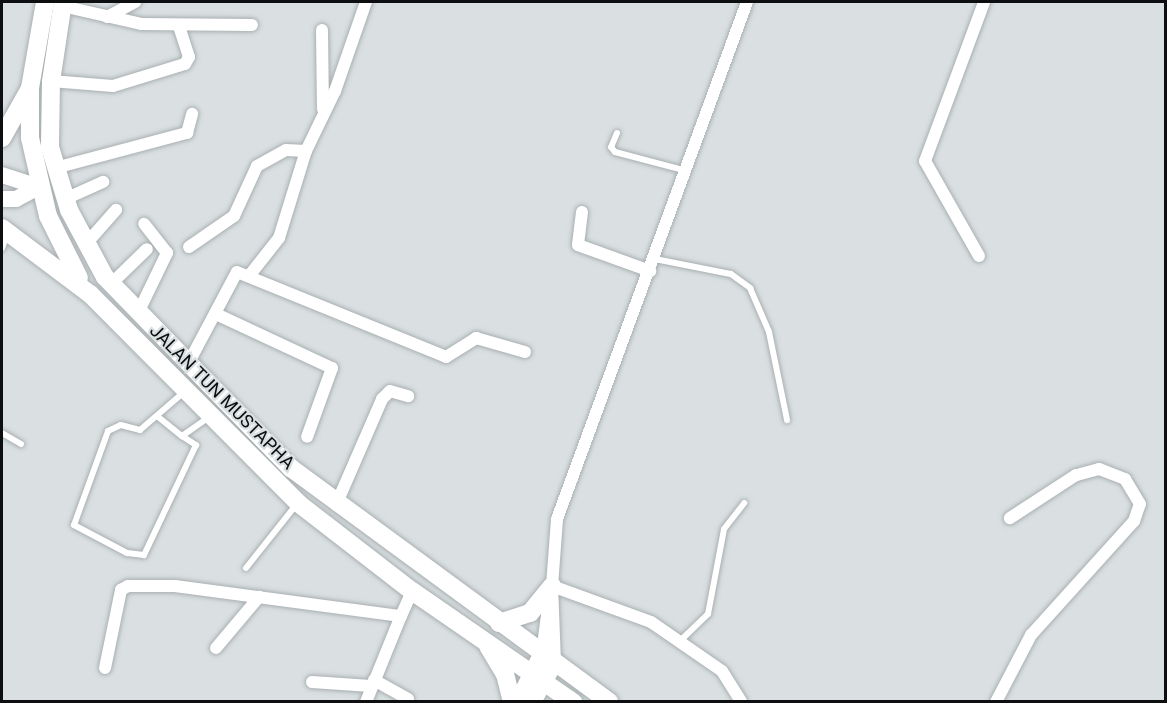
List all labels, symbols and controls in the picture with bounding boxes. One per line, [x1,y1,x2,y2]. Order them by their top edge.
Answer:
street label: JALAN TUN MUSTAPHA [145,320,299,474]

